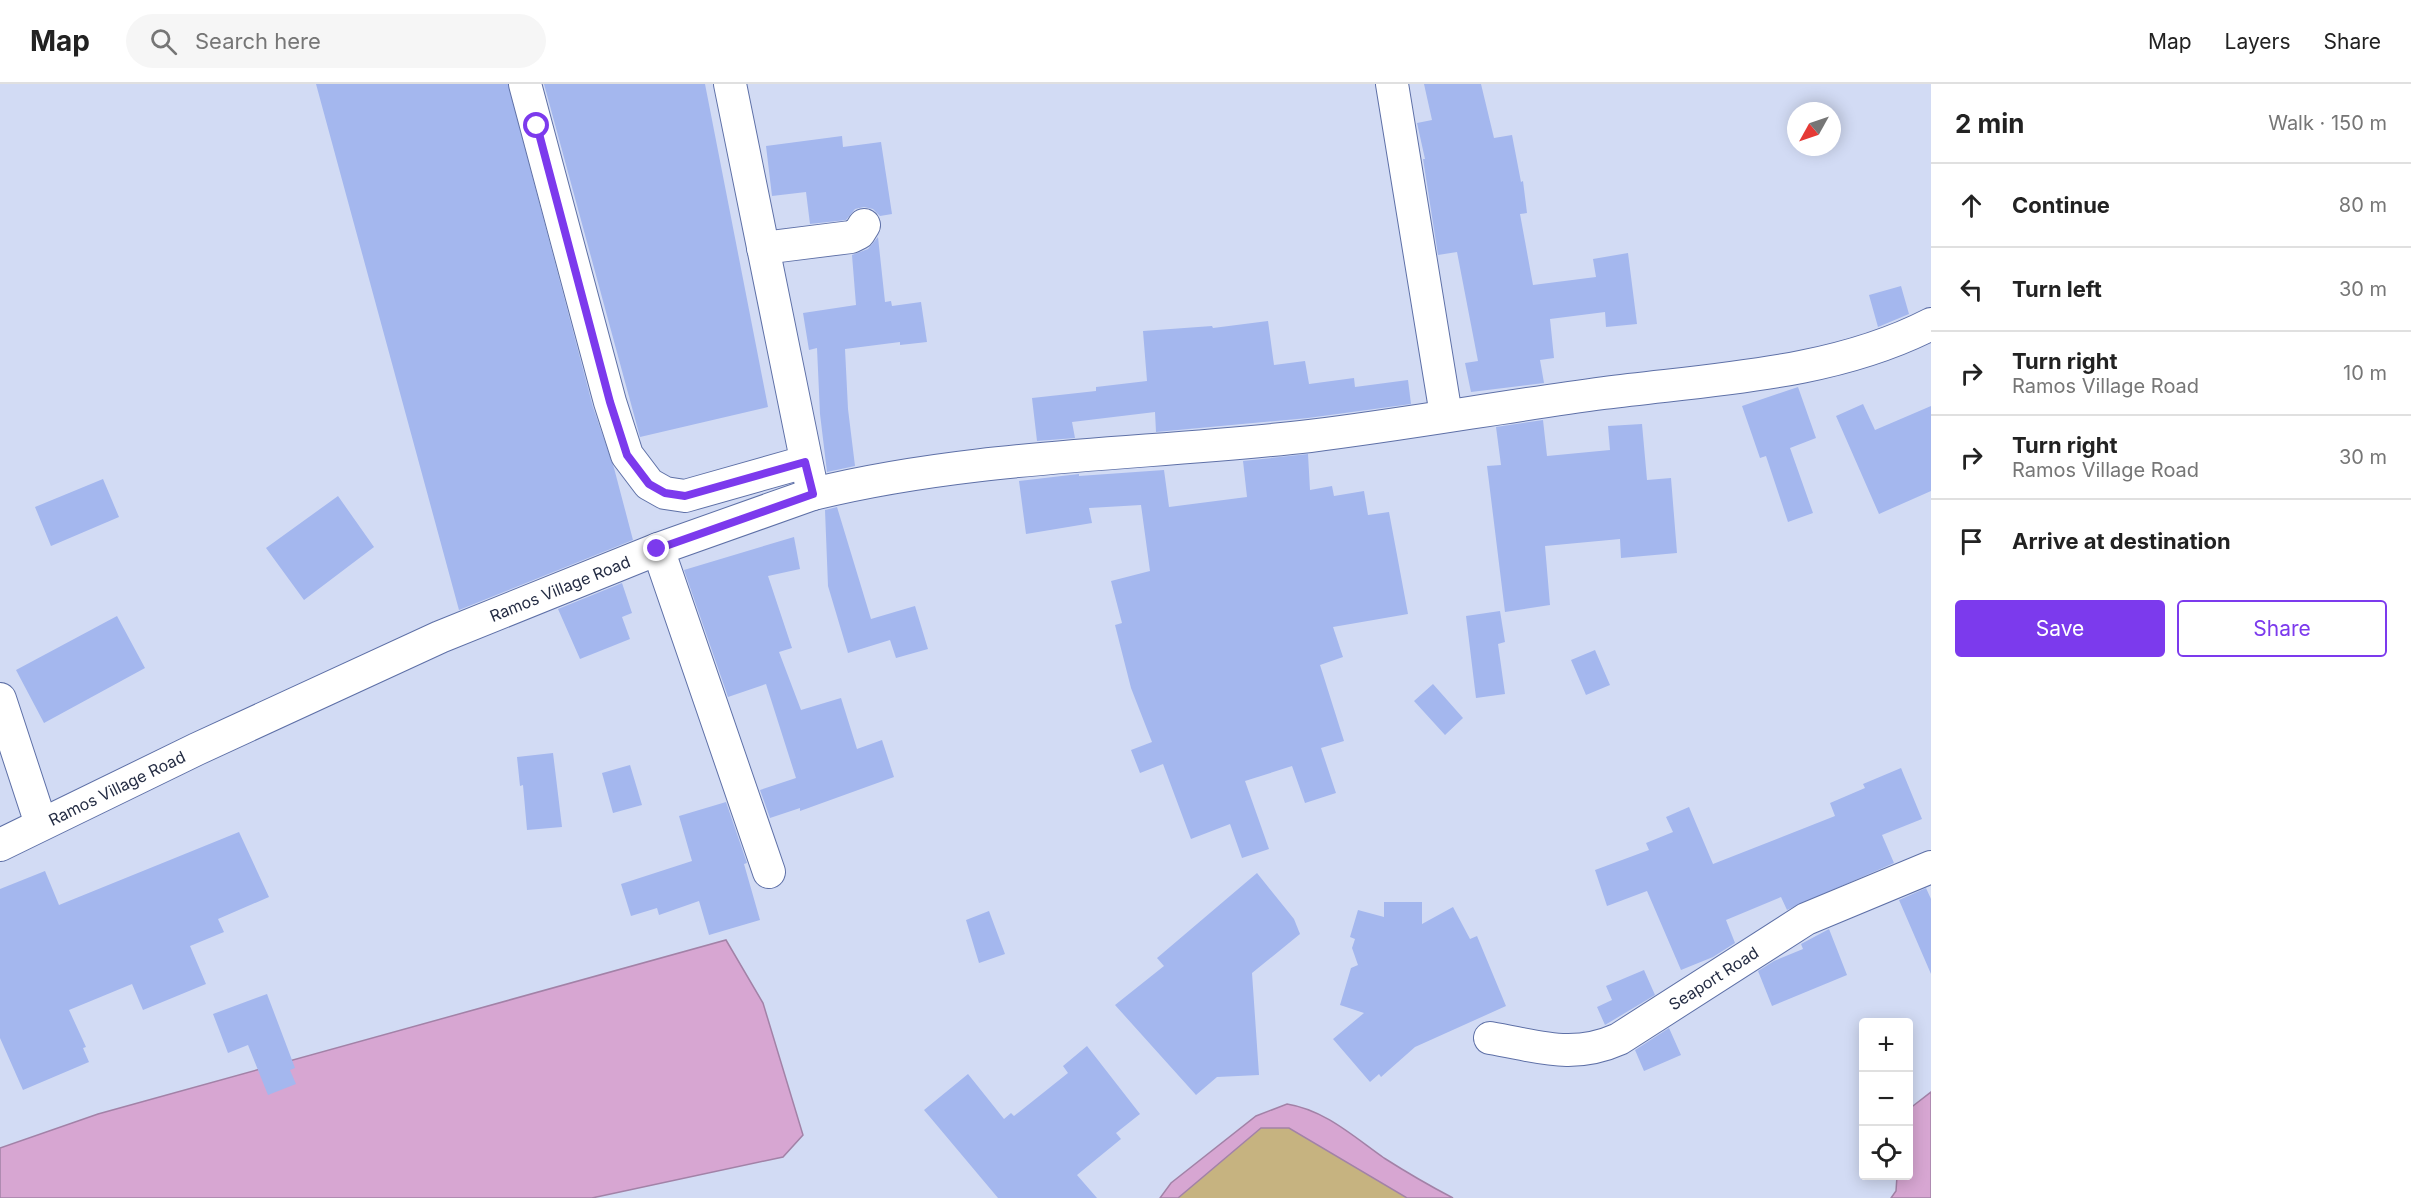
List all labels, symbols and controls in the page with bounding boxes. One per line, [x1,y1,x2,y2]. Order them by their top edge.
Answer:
search box [126,14,546,68]
text: Map [30,24,90,58]
icon: search [147,25,180,58]
text: Search here [195,28,321,54]
text: Map [2148,29,2192,54]
text: Layers [2225,29,2291,54]
text: Share [2324,29,2381,54]
north arrow [1787,102,1841,156]
text: 2 min [1955,108,2025,139]
text: Walk · 150 m [2268,111,2387,135]
route start [523,112,549,138]
icon: ahead [1955,189,1988,222]
text: Continue [2012,192,2110,218]
text: 80 m [2339,193,2387,217]
icon: left [1955,273,1988,306]
text: Turn left [2012,276,2102,302]
text: 30 m [2339,277,2387,301]
text: Turn right [2012,348,2118,374]
icon: right [1955,357,1988,390]
text: 10 m [2343,361,2387,385]
text: Ramos Village Road [2012,374,2199,398]
text: Turn right [2012,432,2118,458]
icon: right [1955,441,1988,474]
text: 30 m [2339,445,2387,469]
text: Ramos Village Road [2012,458,2199,482]
icon: arrive [1955,525,1988,558]
text: Arrive at destination [2012,528,2231,554]
route end [643,535,669,561]
street label: Ramos Village Road [487,551,633,626]
button: Save [1955,600,2165,657]
button: Share [2177,600,2387,657]
street label: Ramos Village Road [45,746,189,830]
street label: Seaport Road [1665,942,1762,1014]
map controls [1859,1018,1913,1180]
button: + [1859,1018,1913,1072]
button: − [1859,1072,1913,1126]
button: locate [1859,1126,1913,1180]

